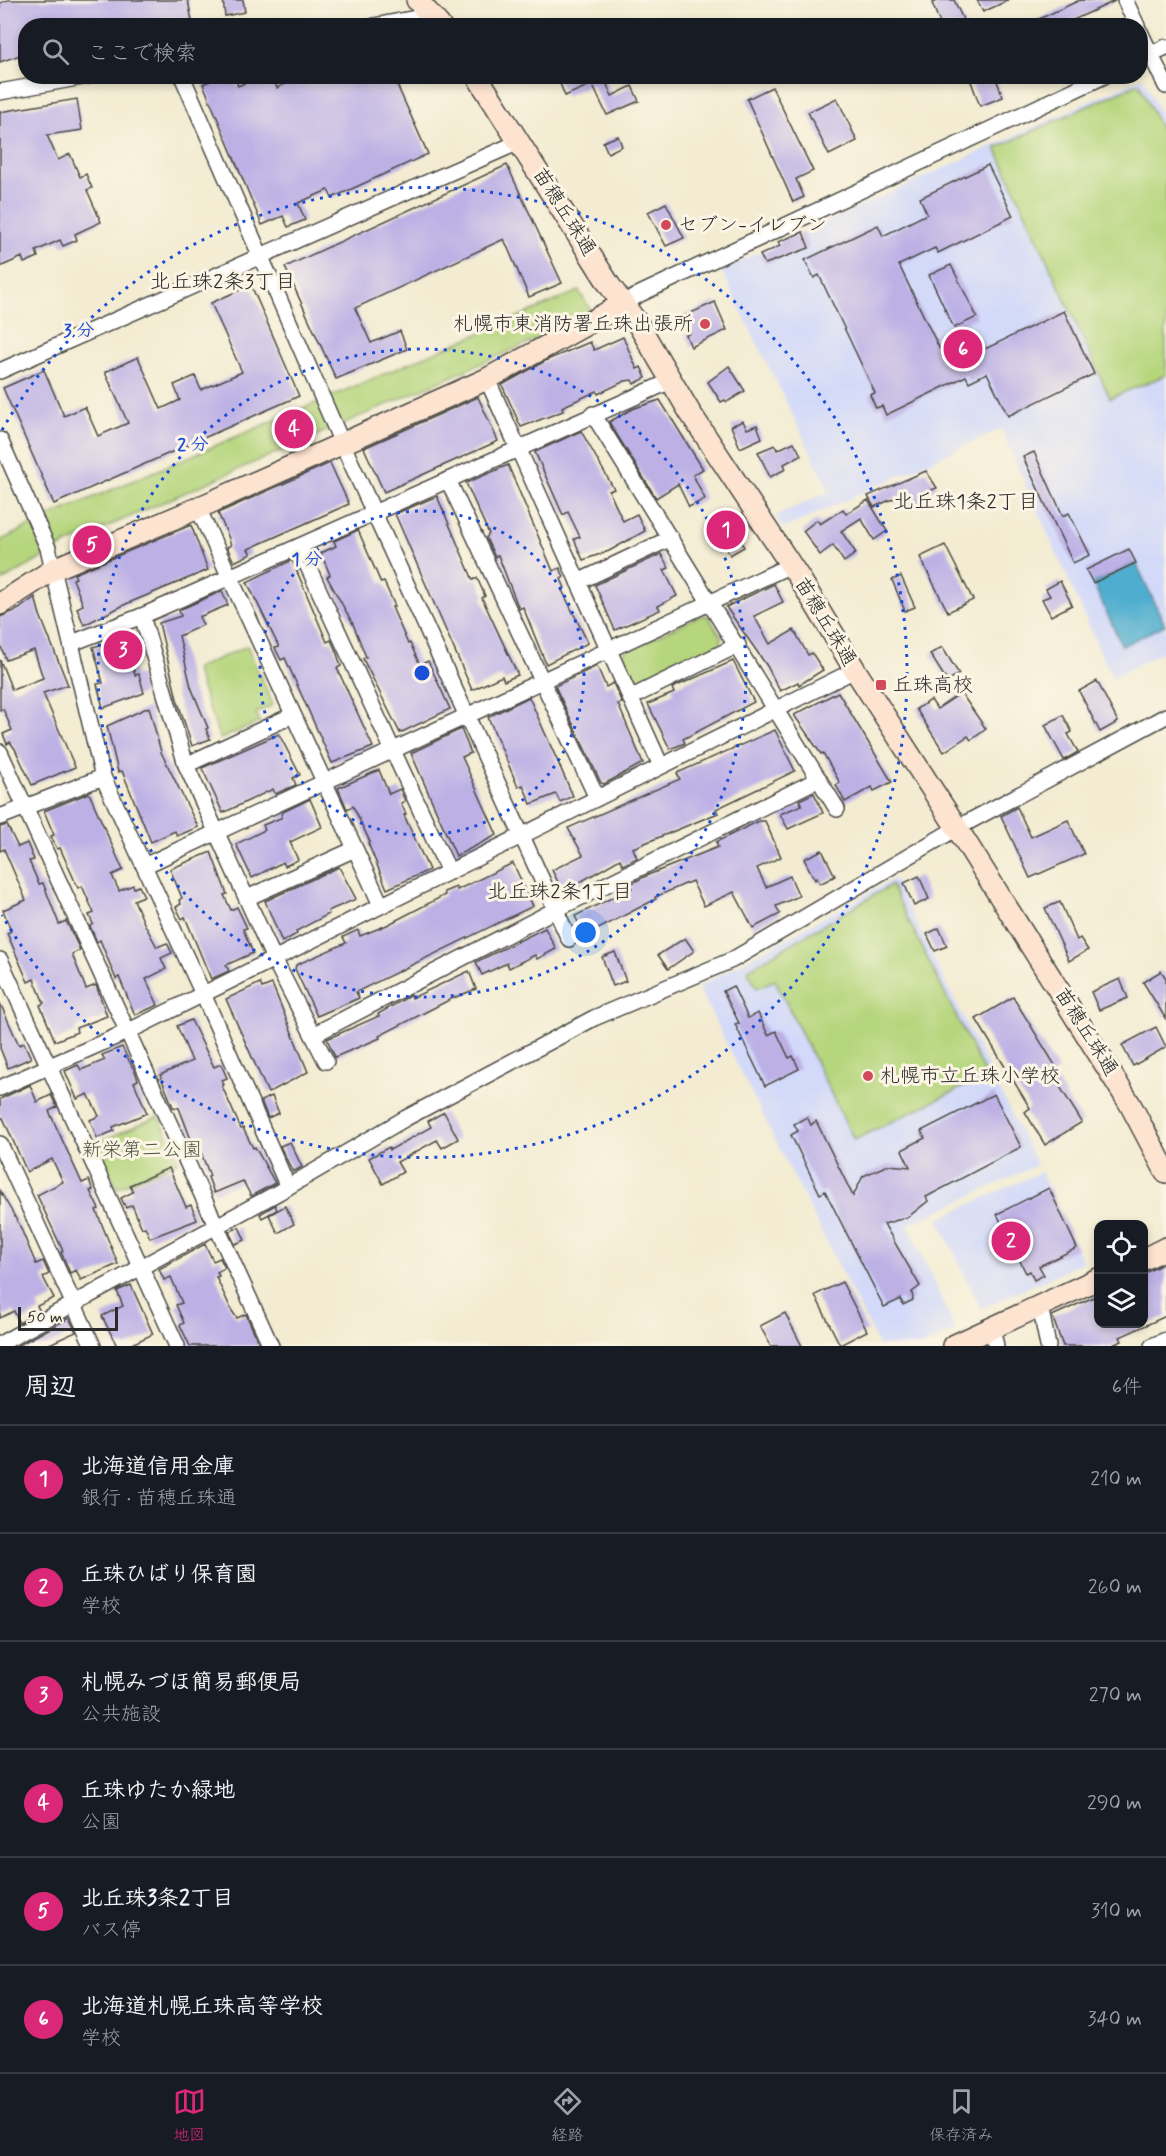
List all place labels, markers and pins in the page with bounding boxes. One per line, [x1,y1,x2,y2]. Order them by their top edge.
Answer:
place label: セブン-イレブン [678,212,827,239]
marker: セブン-イレブン [659,218,673,232]
place label: 札幌市東消防署丘珠出張所 [453,311,693,338]
marker: 札幌市東消防署丘珠出張所 [698,317,712,331]
pin: 6 [944,326,982,372]
pin: 4 [274,406,314,452]
pin: 1 [706,508,746,552]
pin: 5 [72,522,112,568]
pin: 3 [104,628,142,672]
centre of rings [412,663,432,683]
place label: 丘珠高校 [893,672,973,699]
marker: 丘珠高校 [874,678,888,692]
place label: 札幌市立丘珠小学校 [880,1063,1060,1090]
marker: 札幌市立丘珠小学校 [861,1069,875,1083]
pin: 2 [992,1218,1030,1264]

